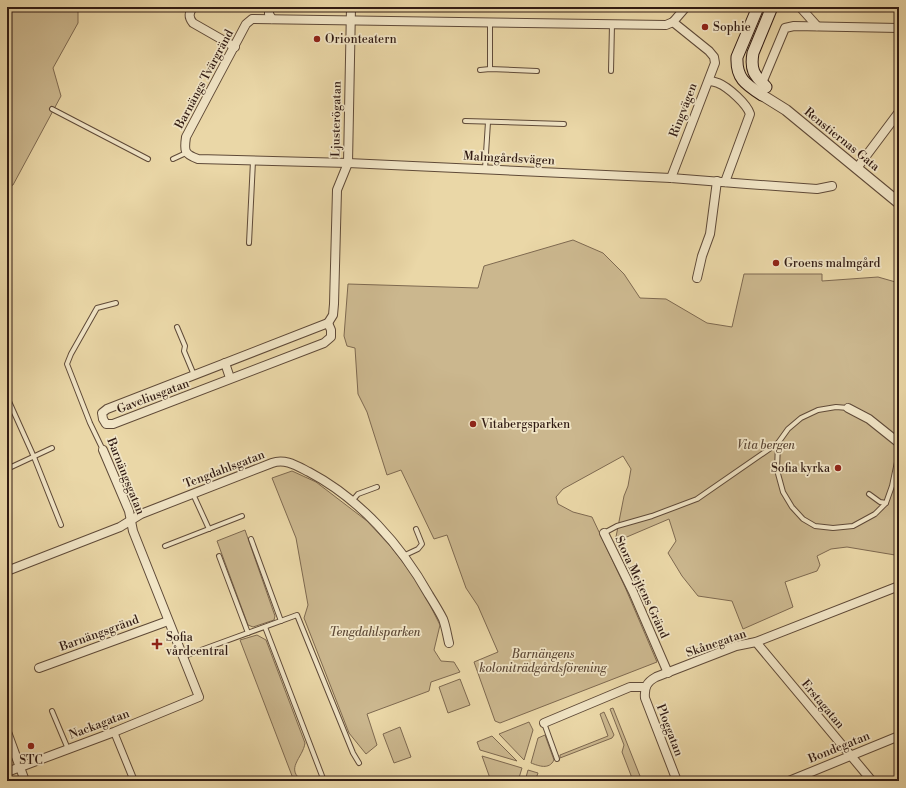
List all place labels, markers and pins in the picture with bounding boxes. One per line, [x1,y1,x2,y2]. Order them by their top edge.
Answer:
place label: Sophie [713,20,751,35]
marker: Sophie [700,22,710,32]
place label: Orionteatern [325,32,397,47]
marker: Orionteatern [312,34,322,44]
place label: Groens malmgård [784,256,881,271]
marker: Groens malmgård [771,258,781,268]
place label: Vitabergsparken [480,417,570,432]
marker: Vitabergsparken [468,419,478,429]
place label: Sofia kyrka [771,461,831,476]
marker: Sofia kyrka [833,463,843,473]
place label: Sofia vårdcentral [165,630,229,659]
marker: Sofia vårdcentral [151,638,163,650]
marker: STC [26,741,36,751]
place label: STC [19,753,43,768]

